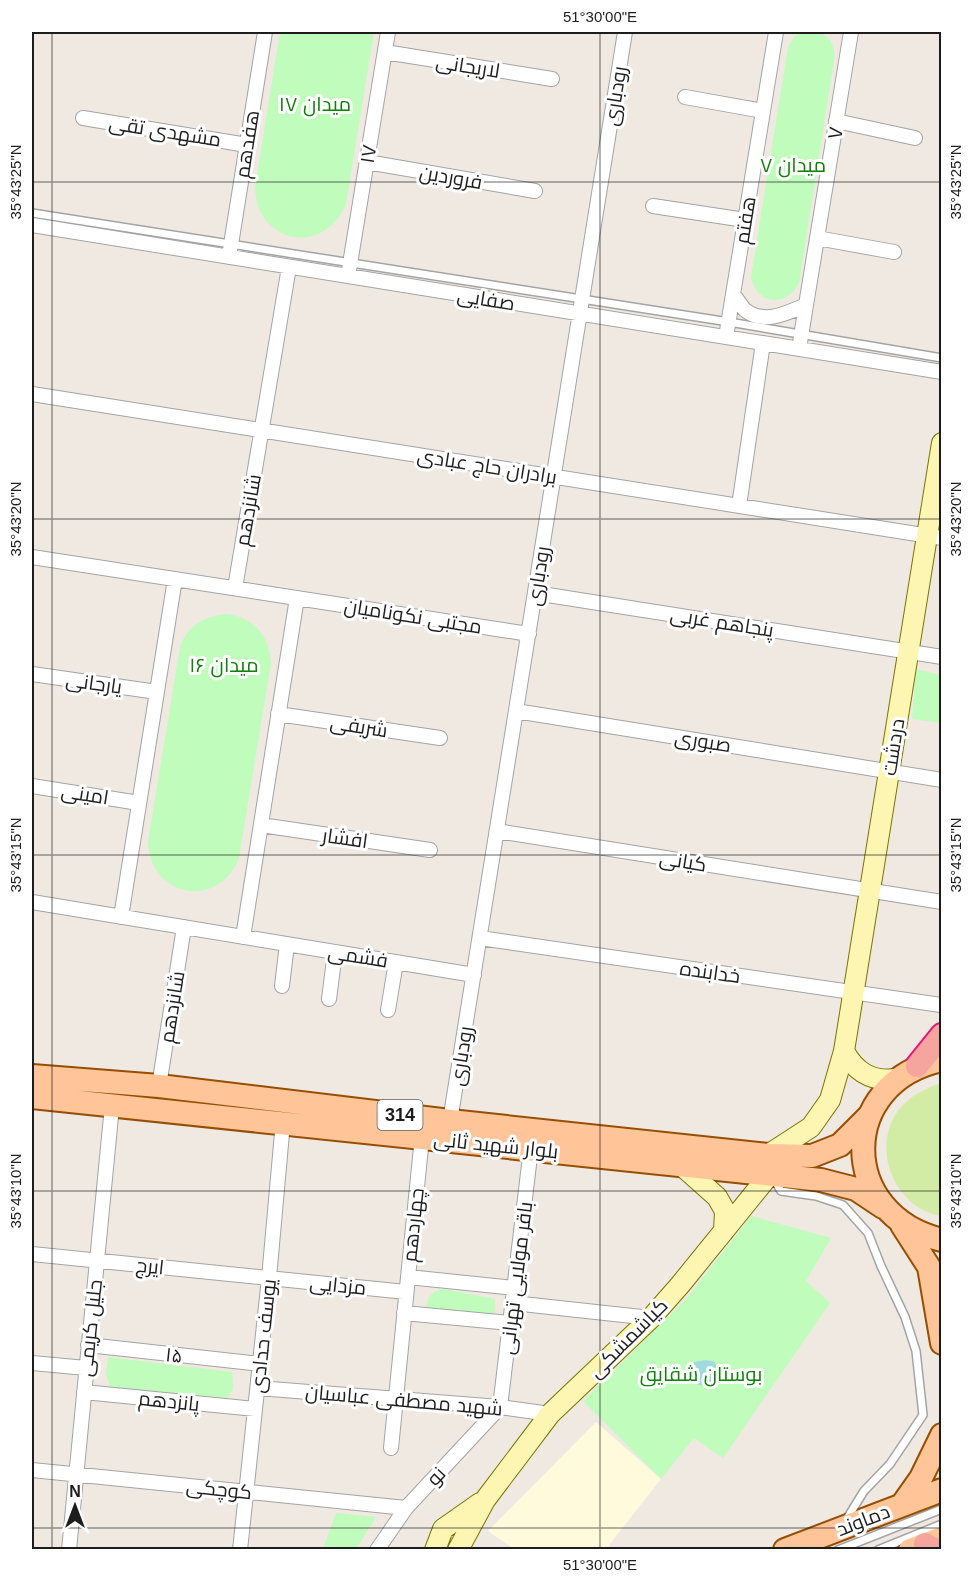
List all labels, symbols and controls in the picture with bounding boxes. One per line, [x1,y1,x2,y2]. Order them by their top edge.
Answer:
text: 51°30'00"E [563,8,637,25]
street label: لاریجانی [434,50,502,84]
street label: رودباری [599,65,633,128]
park label: میدان ۱۷ [279,93,351,117]
street label: هفدهم [231,108,266,180]
street label: مشهدی تقی [107,111,223,153]
street label: ۷ [823,125,847,141]
street label: ۱۷ [356,143,380,165]
text: 35°43'25"N [7,144,24,220]
text: 35°43'25"N [947,144,964,220]
park label: میدان ۷ [760,154,826,178]
street label: فروردین [418,161,484,195]
street label: هفتم [730,195,763,246]
street label: صفایی [455,284,516,316]
street label: برادران حاج عبادی [415,444,558,491]
street label: شانزدهم [231,472,268,548]
text: 35°43'20"N [7,481,24,557]
text: 35°43'20"N [947,481,964,557]
street label: رودباری [522,545,556,608]
street label: مجتبی نکونامیان [342,594,483,640]
street label: پنجاهم غربی [668,603,776,644]
park label: میدان ۱۶ [189,654,259,678]
street label: یارجانی [64,668,124,700]
street label: شریفی [328,711,389,743]
street label: دردشت [878,717,909,777]
street label: صبوری [673,726,733,758]
street label: امینی [59,779,110,811]
text: 35°43'15"N [7,817,24,893]
text: 35°43'15"N [947,817,964,893]
street label: افشار [320,824,369,853]
street label: کیانی [658,846,708,878]
street label: فشمی [326,940,390,974]
street label: خدابنده [678,957,742,987]
street label: شانزدهم [155,969,192,1045]
street label: رودباری [445,1025,479,1088]
road number: 314 [378,1100,422,1130]
street label: بلوار شهید ثانی [432,1128,559,1164]
text: 35°43'10"N [7,1153,24,1229]
text: 35°43'10"N [947,1153,964,1229]
street label: چهاردهم [398,1187,431,1263]
street label: باقر مولایی تهرانی [496,1200,538,1356]
street label: ایرج [134,1254,165,1281]
street label: مزدایی [308,1271,367,1301]
street label: یوسف حدادی [246,1277,282,1394]
street label: جلیل کریمی [74,1278,108,1378]
street label: کیاشمشکی [584,1294,673,1383]
street label: ۱۵ [164,1343,184,1367]
park label: بوستان شقایق [640,1363,762,1387]
street label: شهید مصطفی عباسیان [304,1380,504,1422]
street label: پانزدهم [137,1387,201,1418]
street label: نو [422,1462,451,1490]
street label: کوچکی [185,1475,253,1505]
north arrow [45,1476,105,1536]
text: N [69,1483,81,1500]
street label: دماوند [833,1500,893,1541]
text: 51°30'00"E [563,1556,637,1573]

